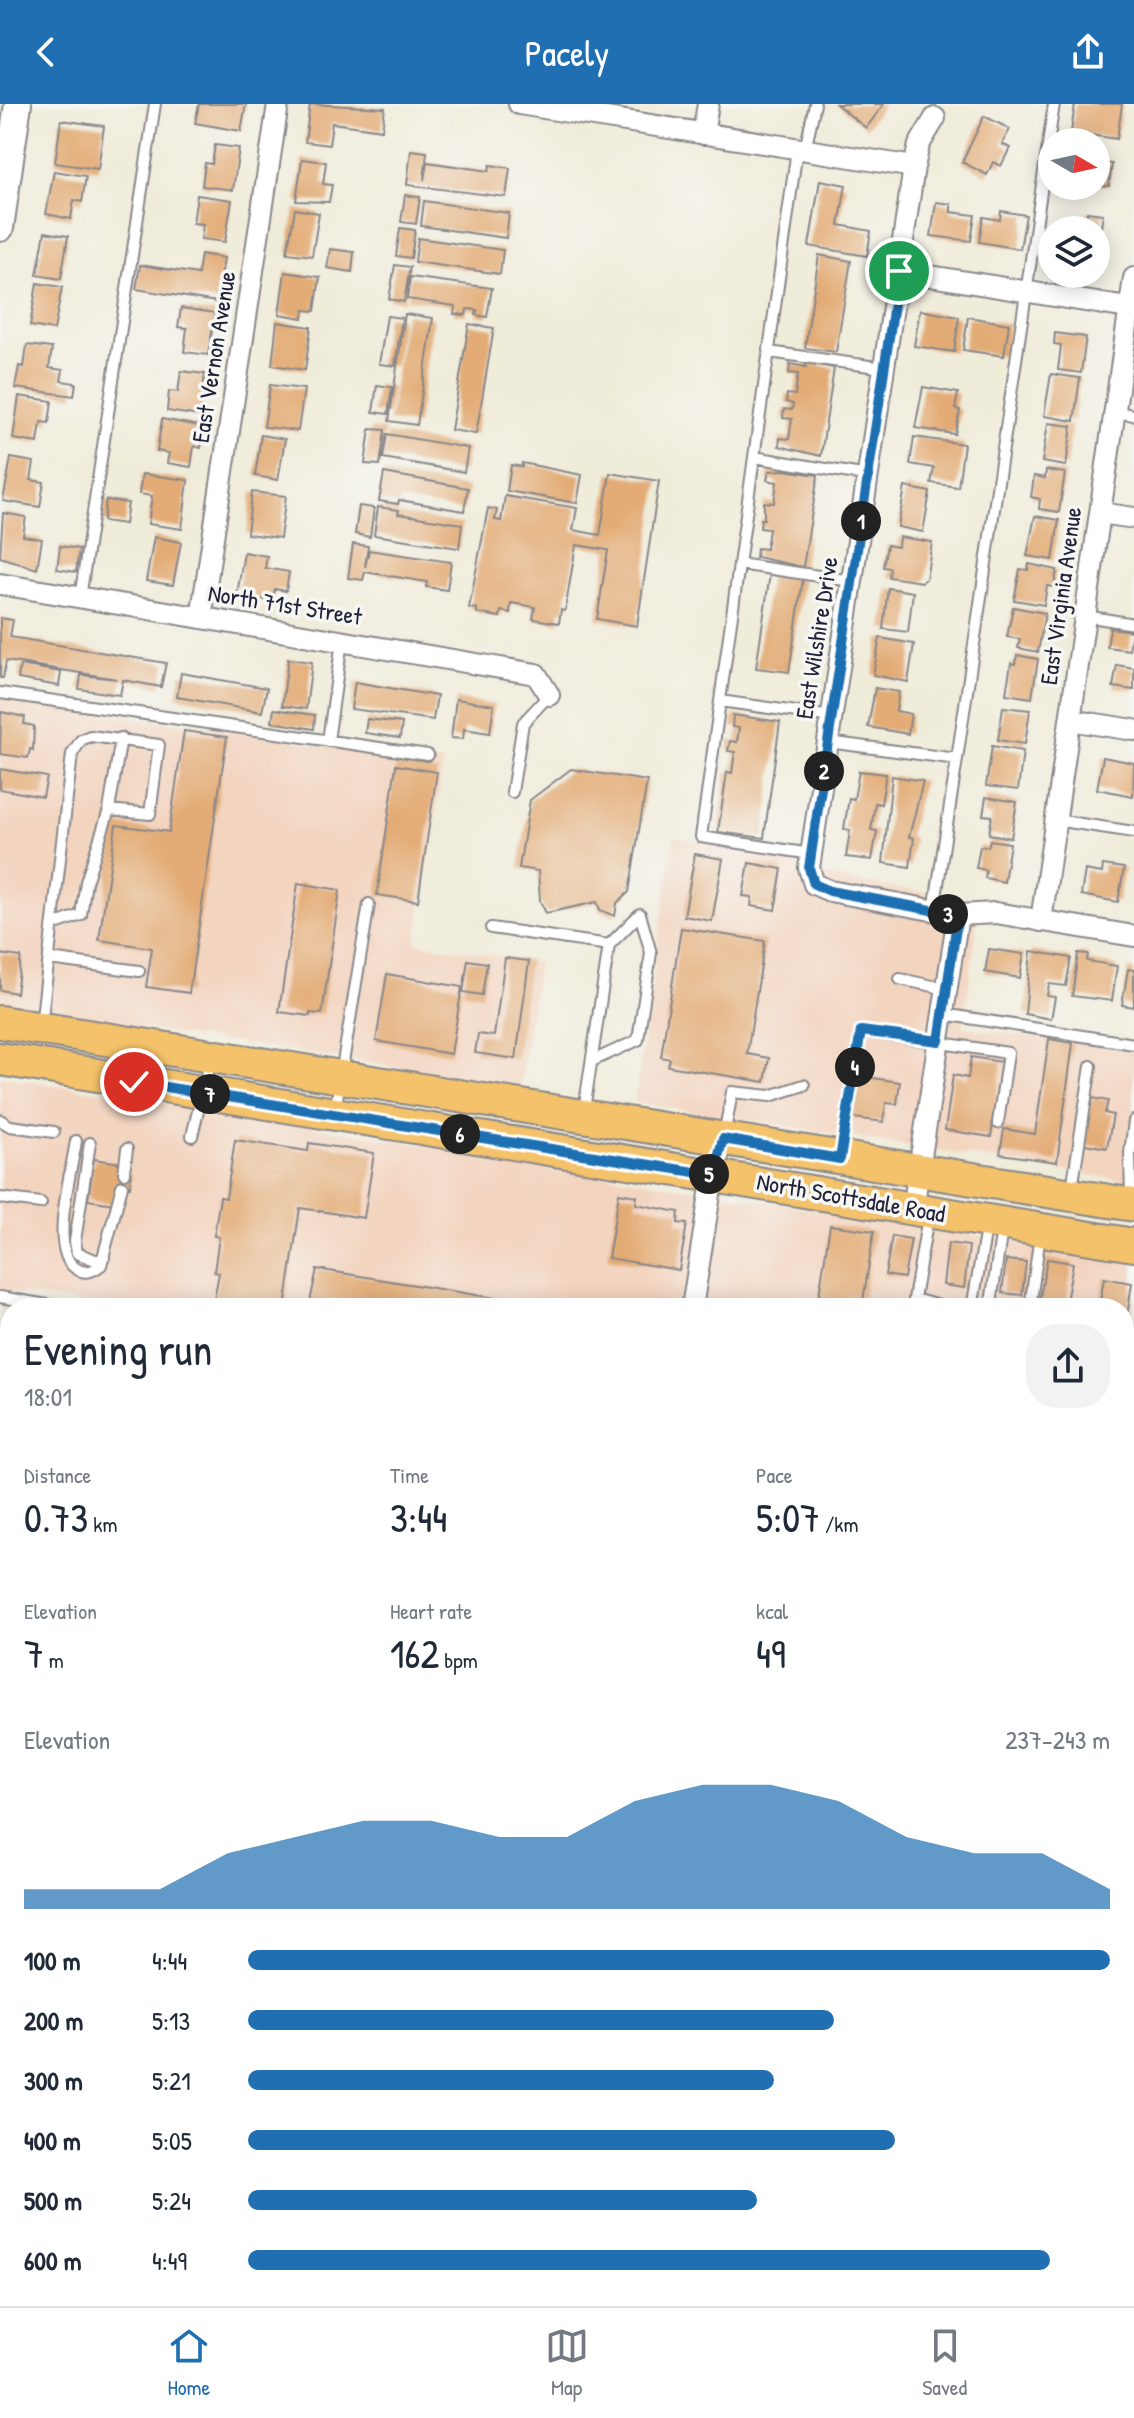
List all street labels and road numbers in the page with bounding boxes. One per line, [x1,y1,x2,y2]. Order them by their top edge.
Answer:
street label: East Vernon Avenue [184,268,242,445]
street label: East Virginia Avenue [1032,504,1088,687]
street label: East Wilshire Drive [787,554,845,721]
street label: North 71st Street [206,576,365,632]
street label: North Scottsdale Road [754,1165,948,1229]

